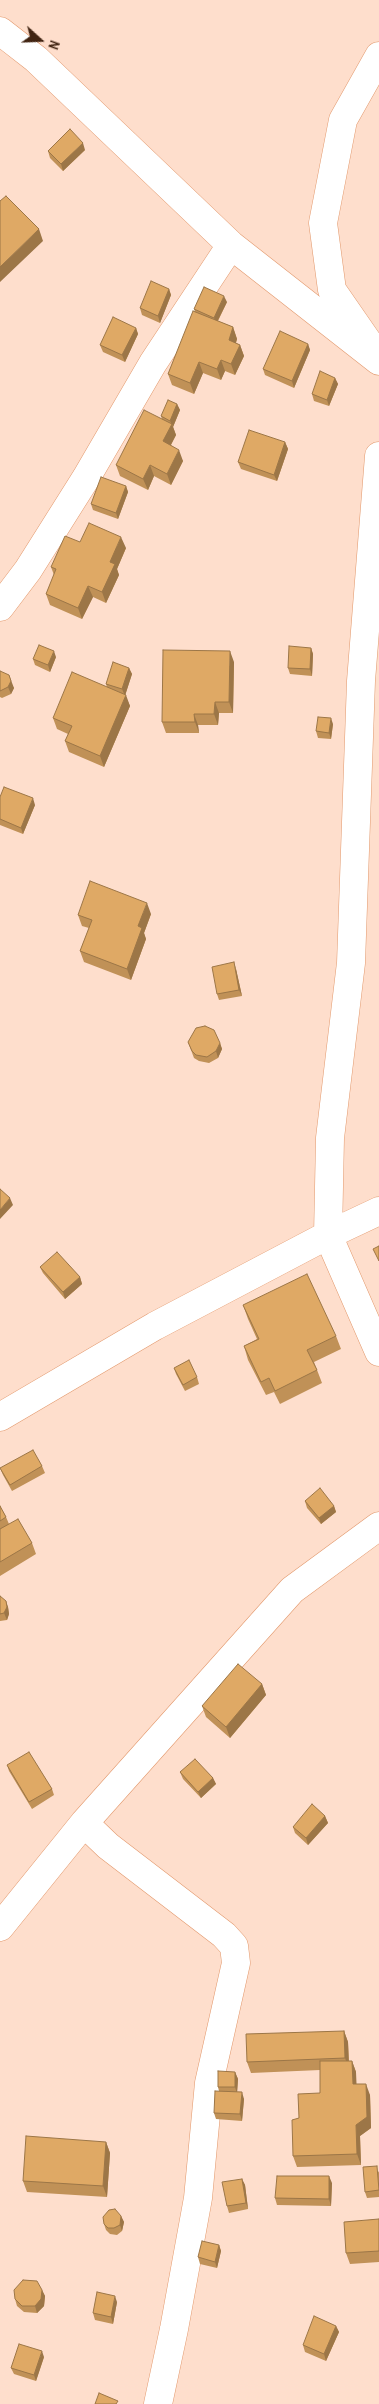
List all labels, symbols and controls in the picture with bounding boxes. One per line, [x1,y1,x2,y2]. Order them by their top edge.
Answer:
north arrow [15,15,65,65]
text: N [44,38,64,52]

